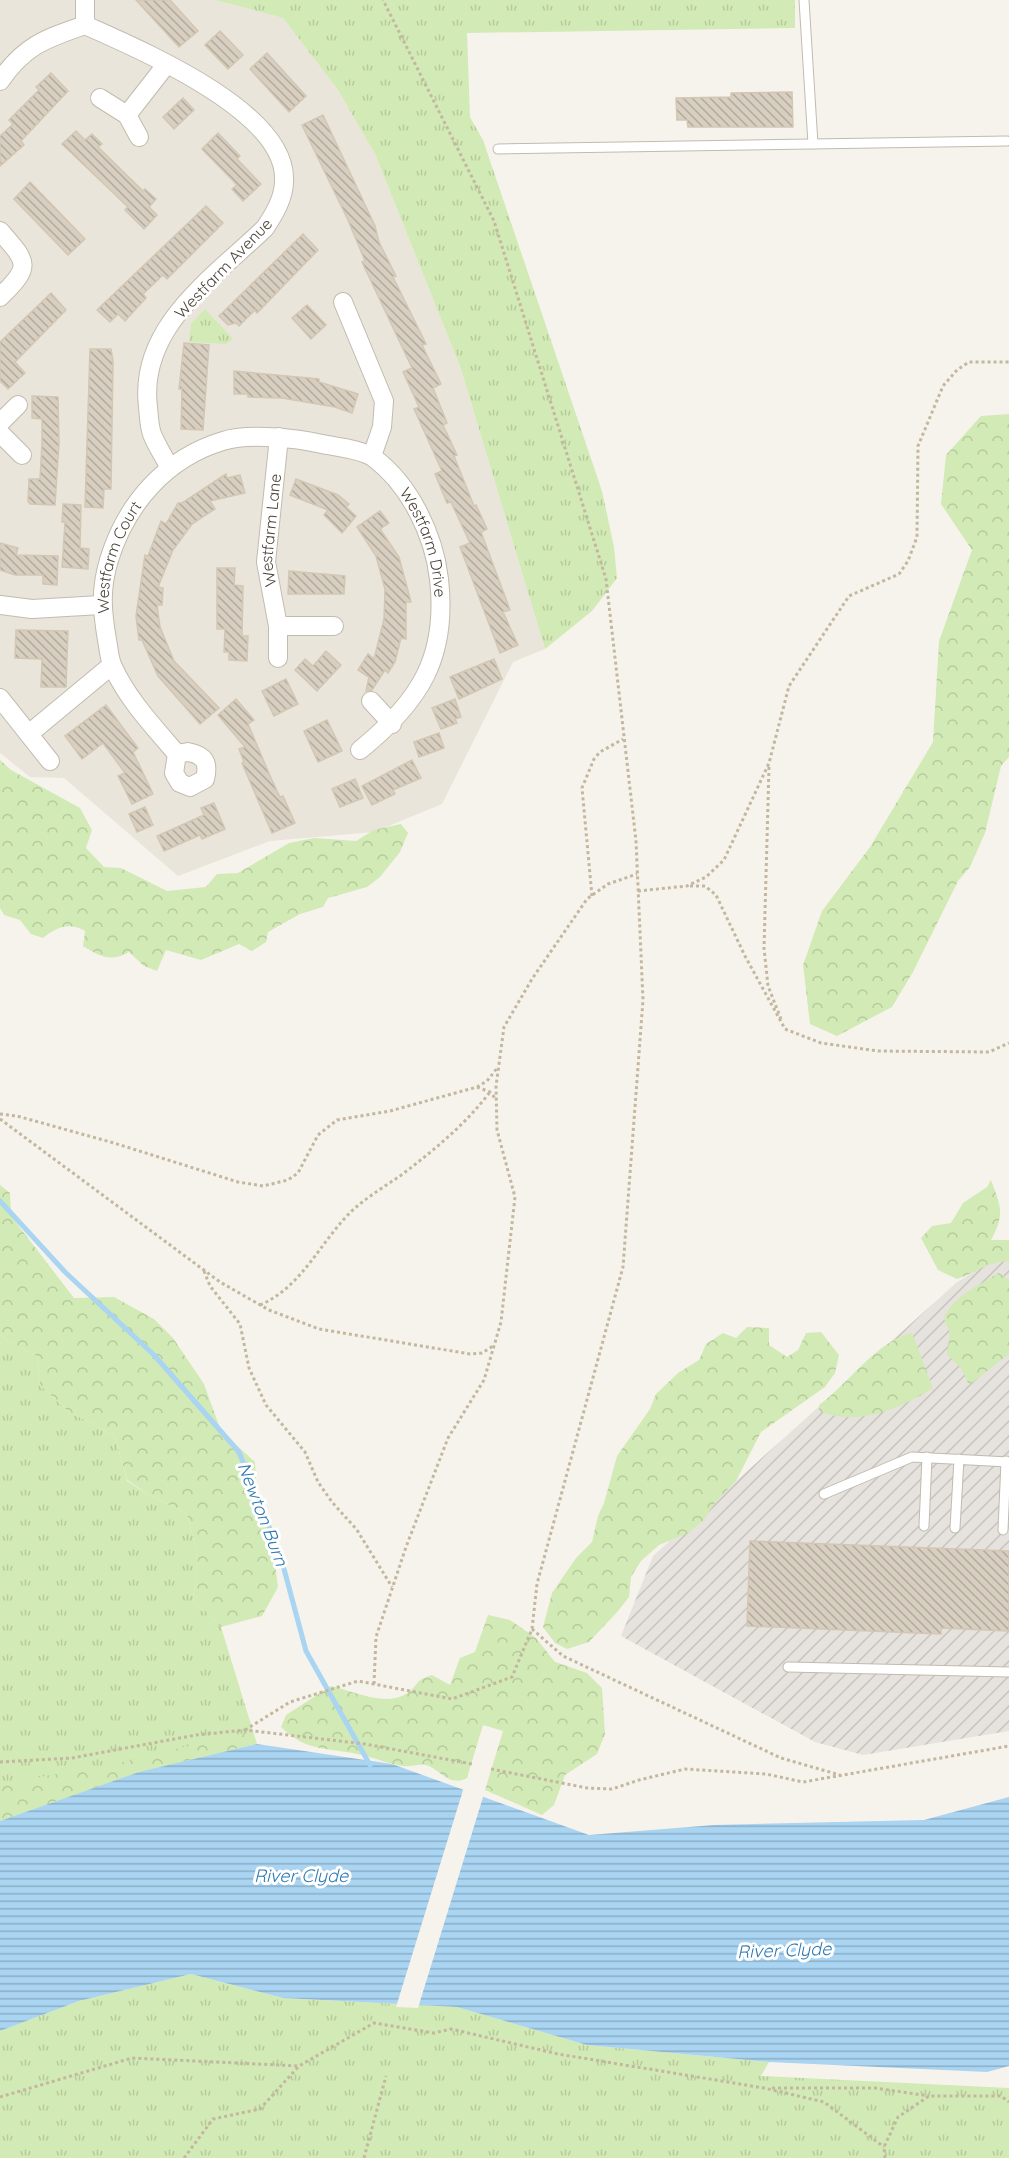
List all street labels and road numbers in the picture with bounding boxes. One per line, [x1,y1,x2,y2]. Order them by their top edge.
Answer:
street label: Westfarm Avenue [170,214,276,322]
street label: Westfarm Lane [256,473,285,588]
street label: Westfarm Drive [396,483,450,598]
street label: Westfarm Court [93,497,145,614]

